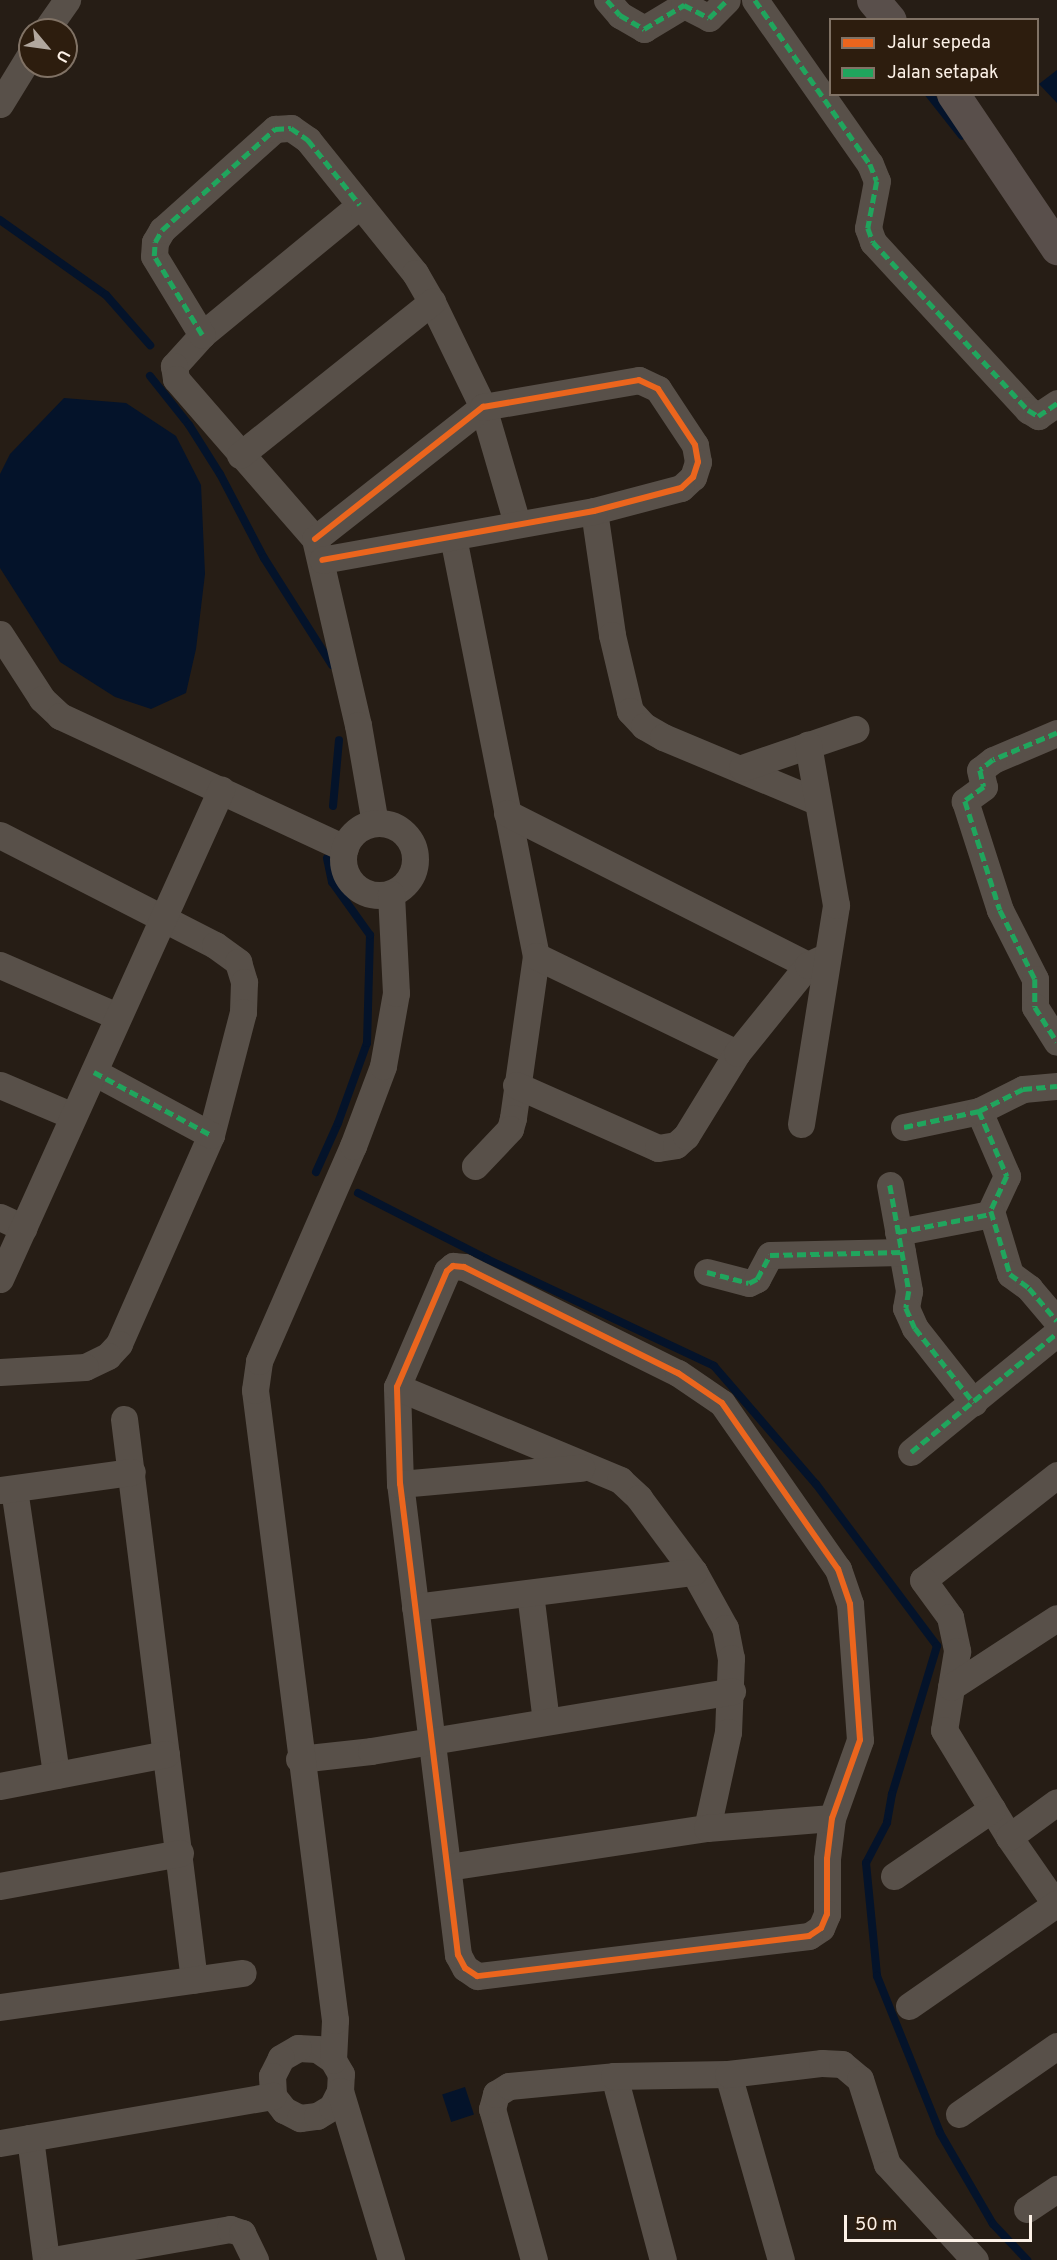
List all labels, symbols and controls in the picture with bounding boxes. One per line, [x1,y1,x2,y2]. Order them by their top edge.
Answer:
north arrow [18,18,78,78]
legend [829,18,1039,96]
text: Jalur sepeda [887,32,991,55]
text: U [50,46,74,66]
text: Jalan setapak [887,62,999,85]
scale bar [847,2203,1034,2241]
text: 50 m [855,2214,897,2237]

